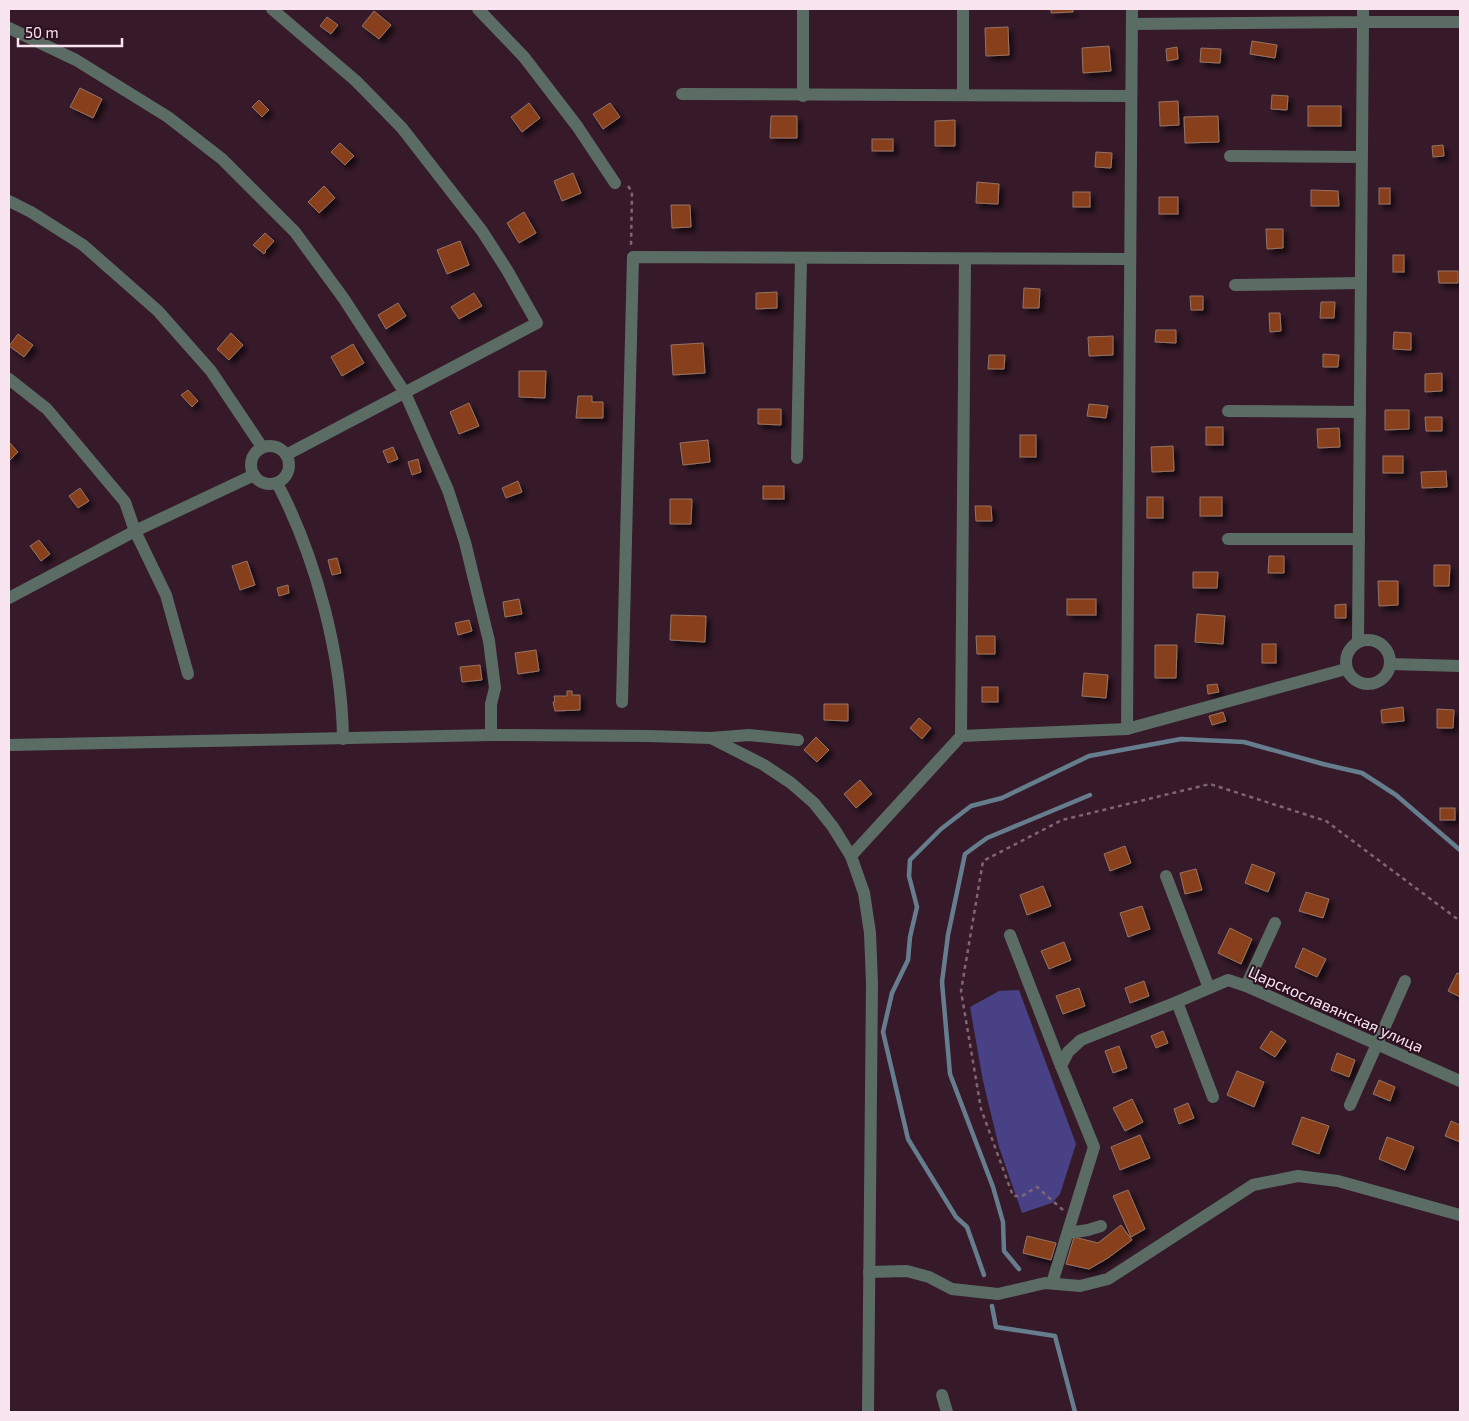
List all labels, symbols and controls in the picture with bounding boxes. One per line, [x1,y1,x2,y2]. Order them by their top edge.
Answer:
scale bar [18,15,121,47]
text: 50 m [25,23,59,41]
street label: Царскославянская улица [1245,961,1427,1057]

